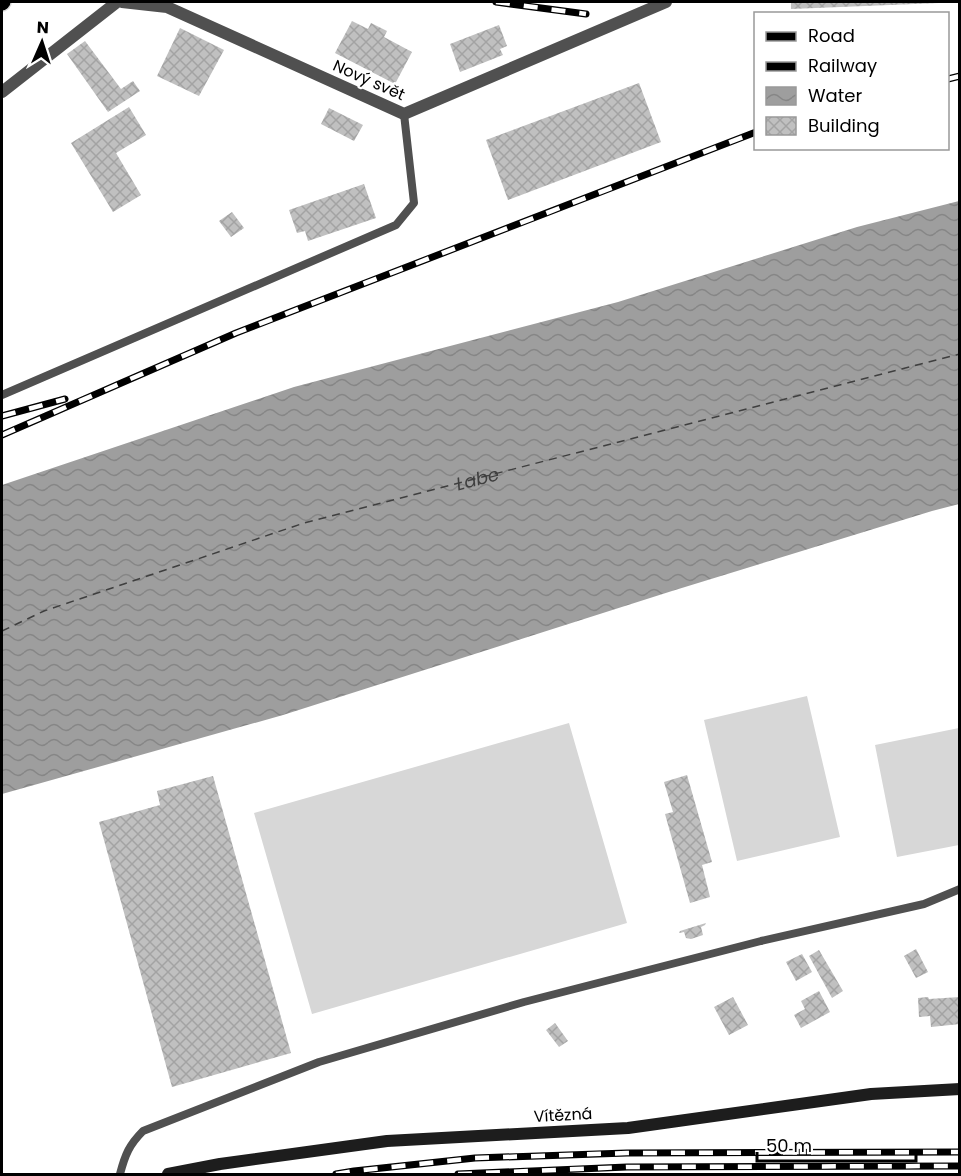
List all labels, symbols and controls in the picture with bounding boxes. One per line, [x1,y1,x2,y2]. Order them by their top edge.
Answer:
north arrow [12,12,72,72]
legend [754,12,949,150]
text: N [36,16,49,39]
text: Road [808,23,855,48]
text: Railway [808,53,877,78]
street label: Nový svět [329,54,409,106]
text: Water [808,83,862,108]
text: Building [808,113,880,138]
water label: Labe [453,461,501,496]
street label: Vítězná [533,1102,593,1128]
scale bar [757,1125,916,1163]
text: 50 m [766,1133,812,1158]

